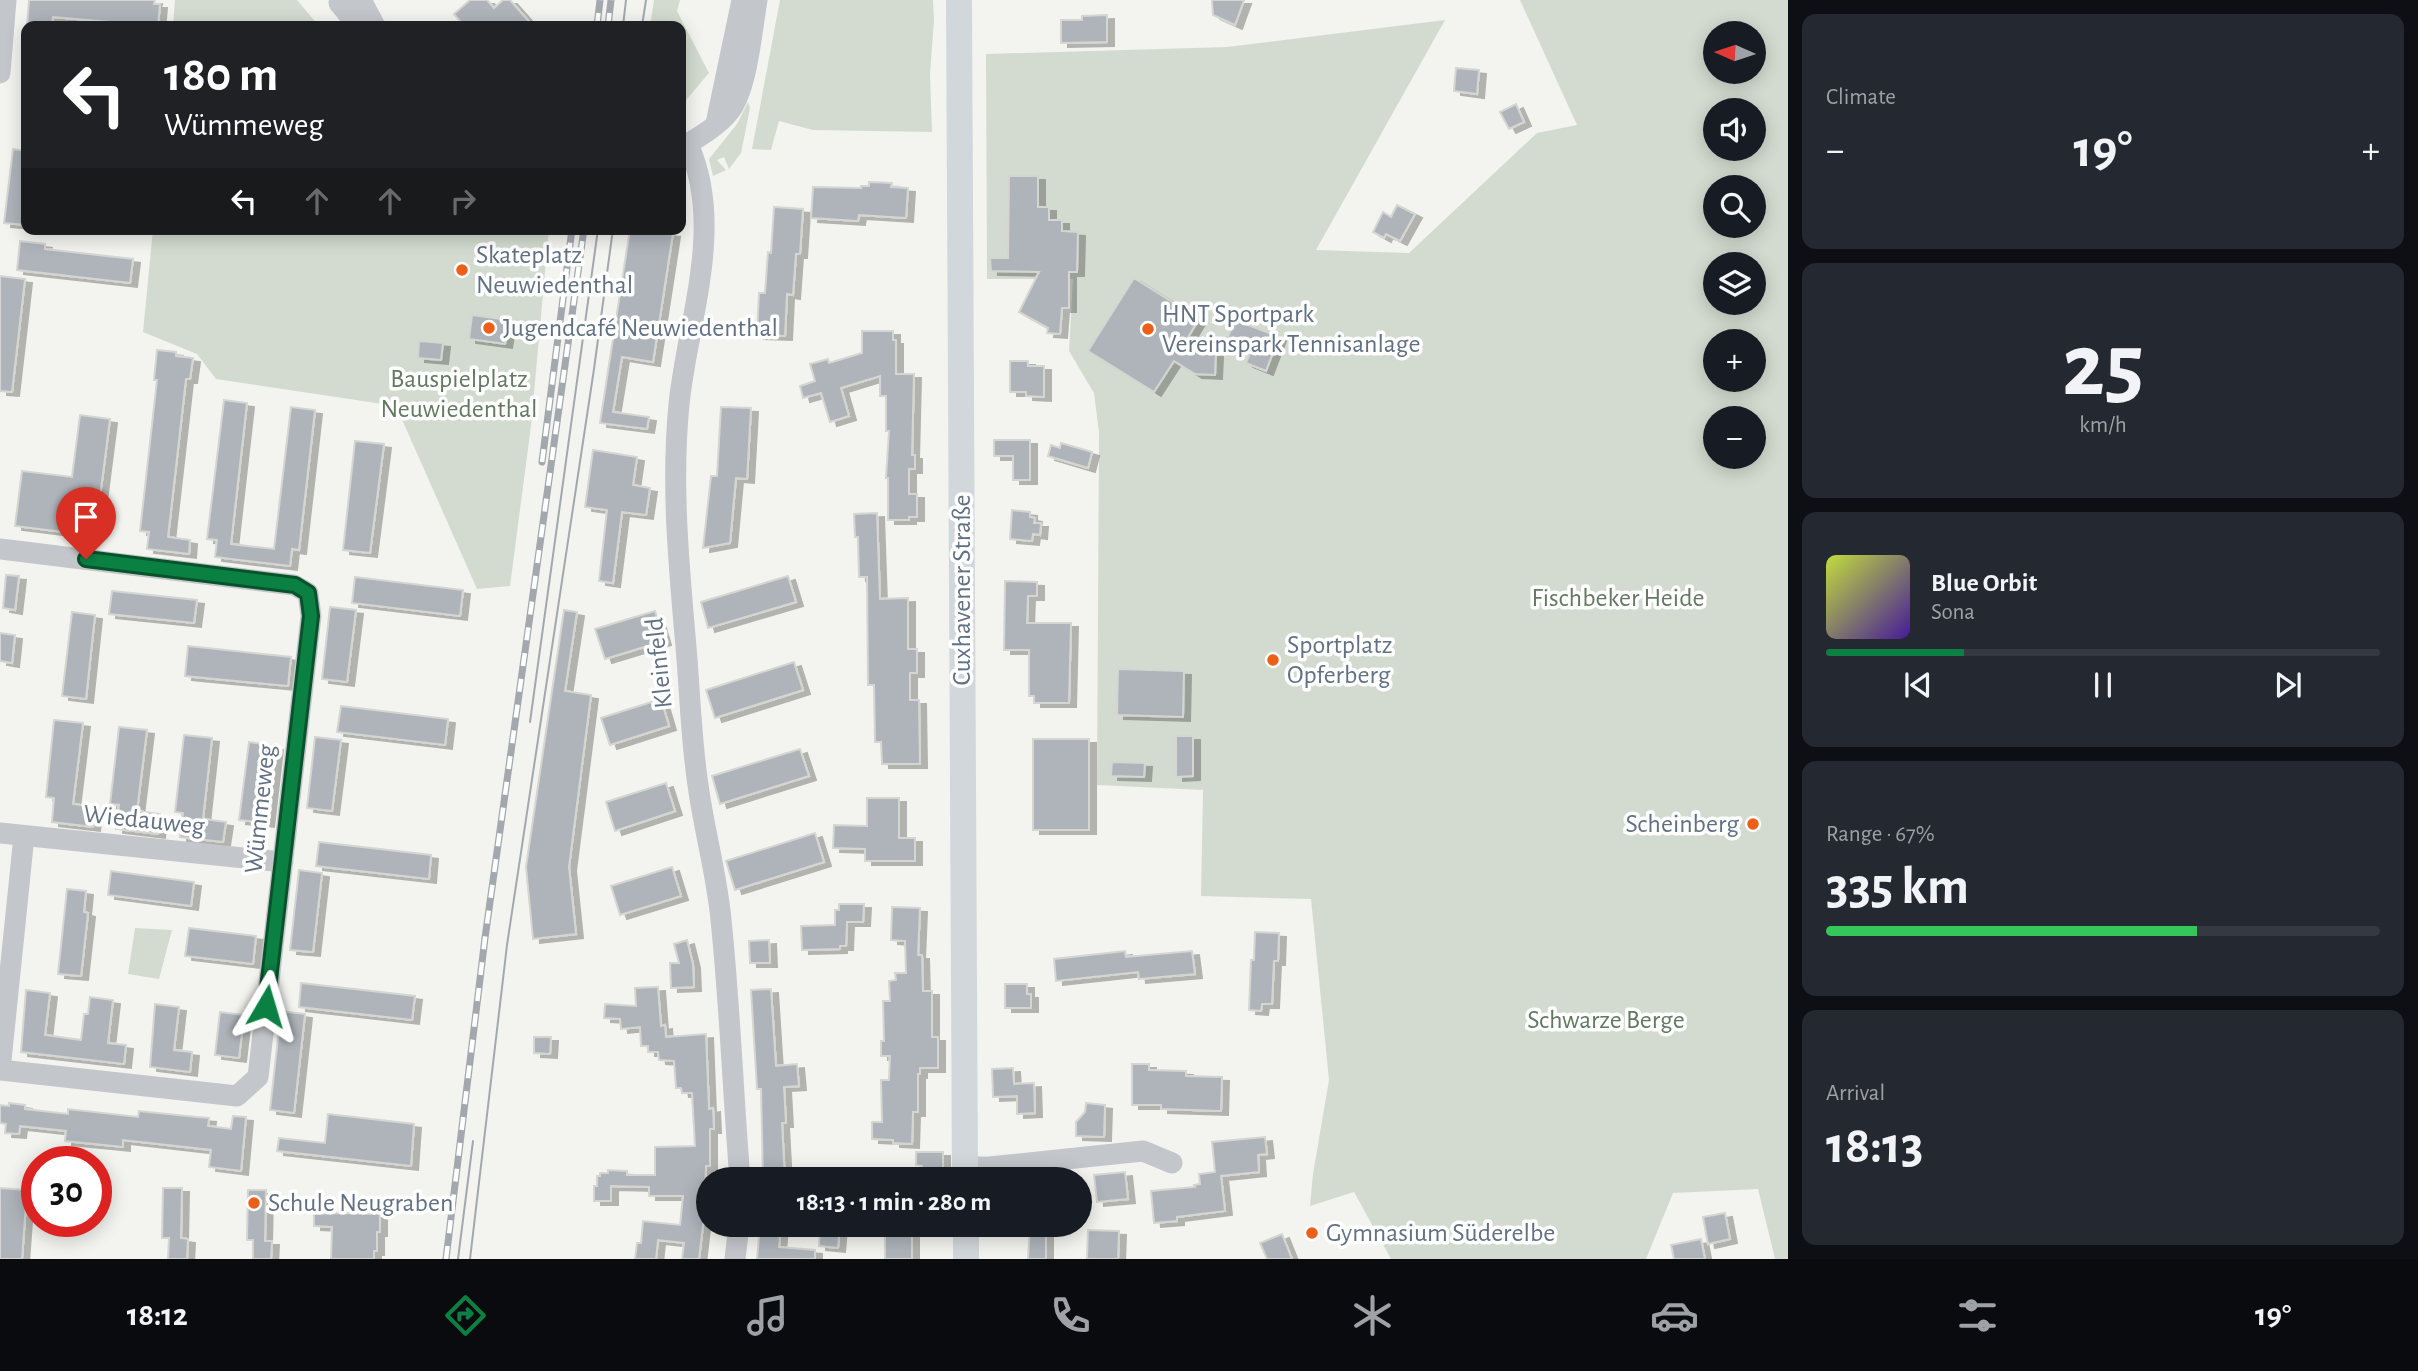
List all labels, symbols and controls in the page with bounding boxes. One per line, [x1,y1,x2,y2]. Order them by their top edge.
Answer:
north arrow [1703,21,1766,84]
map controls [1703,21,1766,469]
icon: left [49,49,140,140]
text: 180 m [164,51,278,100]
text: Climate [1826,86,1896,109]
button: sound [1703,98,1766,161]
text: Wümmeweg [164,109,324,141]
text: 19° [2073,124,2133,176]
text: − [1826,132,1844,170]
text: + [2362,132,2380,170]
button: search [1703,175,1766,238]
icon: left [225,182,263,220]
icon: ahead [298,182,336,220]
icon: ahead [371,182,409,220]
icon: right [444,182,482,220]
place label: Skateplatz Neuwiedenthal [476,242,633,298]
button: layers [1703,252,1766,315]
marker: Skateplatz Neuwiedenthal [454,262,470,278]
place label: HNT Sportpark Vereinspark Tennisanlage [1162,301,1421,357]
place label: Jugendcafé Neuwiedenthal [503,315,778,341]
marker: Jugendcafé Neuwiedenthal [481,320,497,336]
marker: HNT Sportpark Vereinspark Tennisanlage [1140,321,1156,337]
text: 25 [2062,321,2144,412]
button: + [1703,329,1766,392]
park label: Bauspielplatz Neuwiedenthal [380,366,538,422]
button: − [1703,406,1766,469]
text: km/h [2079,414,2127,437]
pin [56,487,116,559]
street label: Cuxhavener Straße [949,495,975,685]
icon: arrive [67,498,105,536]
text: Blue Orbit [1931,570,2037,596]
park label: Fischbeker Heide [1531,585,1705,611]
text: Sona [1931,601,1975,624]
street label: Kleinfeld [641,616,677,710]
place label: Sportplatz Opferberg [1287,632,1392,688]
marker: Sportplatz Opferberg [1265,652,1281,668]
icon: previous [1899,666,1937,704]
icon: pause [2084,666,2122,704]
icon: next [2269,666,2307,704]
street label: Wümmeweg [240,743,280,875]
street label: Wiedauweg [82,801,206,839]
place label: Scheinberg [1626,811,1739,837]
marker: Scheinberg [1745,816,1761,832]
text: Range · 67% [1826,823,1935,846]
text: 335 km [1826,861,1969,913]
position arrow [229,969,303,1043]
park label: Schwarze Berge [1527,1007,1685,1033]
text: Arrival [1826,1082,1885,1105]
text: 18:13 [1826,1120,1923,1172]
speed limit sign: 30 [21,1146,112,1237]
text: 18:13 · 1 min · 280 m [797,1189,991,1215]
place label: Schule Neugraben [268,1190,453,1216]
marker: Schule Neugraben [246,1195,262,1211]
place label: Gymnasium Süderelbe [1326,1220,1555,1246]
marker: Gymnasium Süderelbe [1304,1225,1320,1241]
icon: directions [441,1291,490,1340]
icon: music [743,1291,792,1340]
icon: phone [1046,1291,1095,1340]
icon: climate [1348,1291,1397,1340]
icon: car [1650,1291,1699,1340]
icon: filters [1953,1291,2002,1340]
text: 18:12 [127,1299,188,1331]
text: 19° [2255,1299,2291,1331]

